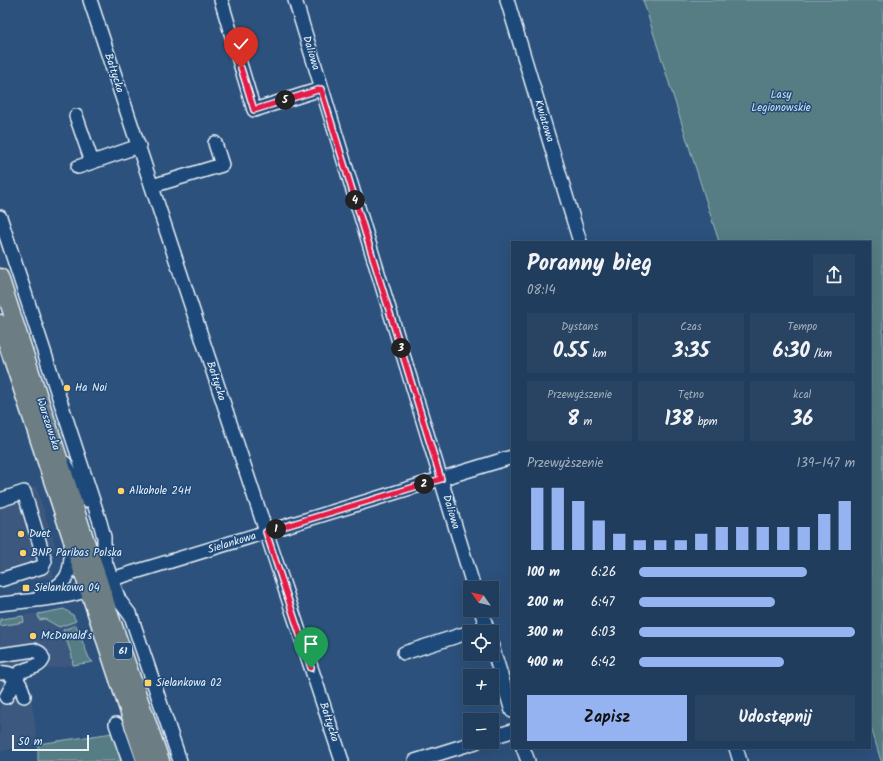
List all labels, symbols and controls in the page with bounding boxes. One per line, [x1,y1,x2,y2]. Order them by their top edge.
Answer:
pin [224,27,258,68]
icon: check [230,33,252,55]
street label: Daliowa [297,34,325,72]
street label: Bałtycka [99,51,129,95]
park label: Lasy Legionowskie [751,86,811,117]
pin: 5 [275,90,295,110]
text: 5 [282,91,288,109]
street label: Kwiatowa [529,98,559,144]
pin: 4 [345,190,365,210]
text: 4 [352,191,358,209]
text: Poranny bieg [527,247,652,282]
button: share [813,254,855,296]
text: 08:14 [527,280,556,301]
text: Dystans [561,318,598,336]
text: Czas [680,318,702,336]
text: Tempo [787,318,817,336]
text: 0.55 [553,336,588,368]
text: 3:35 [673,336,709,368]
text: 6:30 [773,336,810,368]
pin: 3 [391,338,411,358]
text: 3 [398,339,404,357]
text: km [588,345,606,363]
text: /km [810,345,832,363]
street label: Bałtycka [201,359,231,403]
place label: Ha Noi [75,379,107,397]
marker: Ha Noi [62,383,72,393]
text: Przewyższenie [547,386,612,404]
text: Tętno [678,386,704,404]
text: kcal [793,386,811,404]
street label: Warszawska [31,395,65,453]
text: 8 [567,404,579,436]
text: 138 [665,404,693,436]
text: 36 [791,404,813,436]
text: m [579,413,592,431]
text: bpm [693,413,717,431]
text: Przewyższenie [527,453,603,474]
text: 139–147 m [796,453,855,474]
pin: 2 [414,474,434,494]
text: 2 [421,475,427,493]
place label: Alkohole 24H [129,482,191,500]
marker: Alkohole 24H [116,486,126,496]
street label: Daliowa [437,493,465,531]
pin: 1 [266,519,286,539]
text: 1 [274,520,278,538]
place label: Duet [29,525,51,543]
street label: Sielankowa [206,527,258,559]
marker: Duet [16,529,26,539]
place label: BNP Paribas Polska [31,544,122,562]
marker: BNP Paribas Polska [18,548,28,558]
text: 100 m [527,562,560,583]
text: 6:26 [591,562,616,583]
place label: Sielankowa 04 [34,579,100,597]
north arrow [463,581,499,617]
map controls [463,581,499,749]
marker: Sielankowa 04 [21,583,31,593]
text: 200 m [527,592,564,613]
text: 6:47 [591,592,615,613]
text: 300 m [527,622,563,643]
text: 6:03 [591,622,615,643]
button: locate [463,625,499,661]
place label: McDonald's [41,627,92,645]
pin [294,627,328,668]
marker: McDonald's [28,631,38,641]
icon: arrive [300,633,322,655]
road number: 61 [114,643,132,659]
text: 400 m [527,652,563,673]
text: 6:42 [591,652,616,673]
button: + [463,669,499,705]
place label: Sielankowa 02 [156,674,222,692]
marker: Sielankowa 02 [143,678,153,688]
button: Zapisz [527,695,687,741]
button: Udostępnij [695,695,855,741]
street label: Bałtycka [314,700,344,744]
button: − [463,713,499,749]
scale bar [12,733,89,752]
text: 50 m [18,733,43,751]

